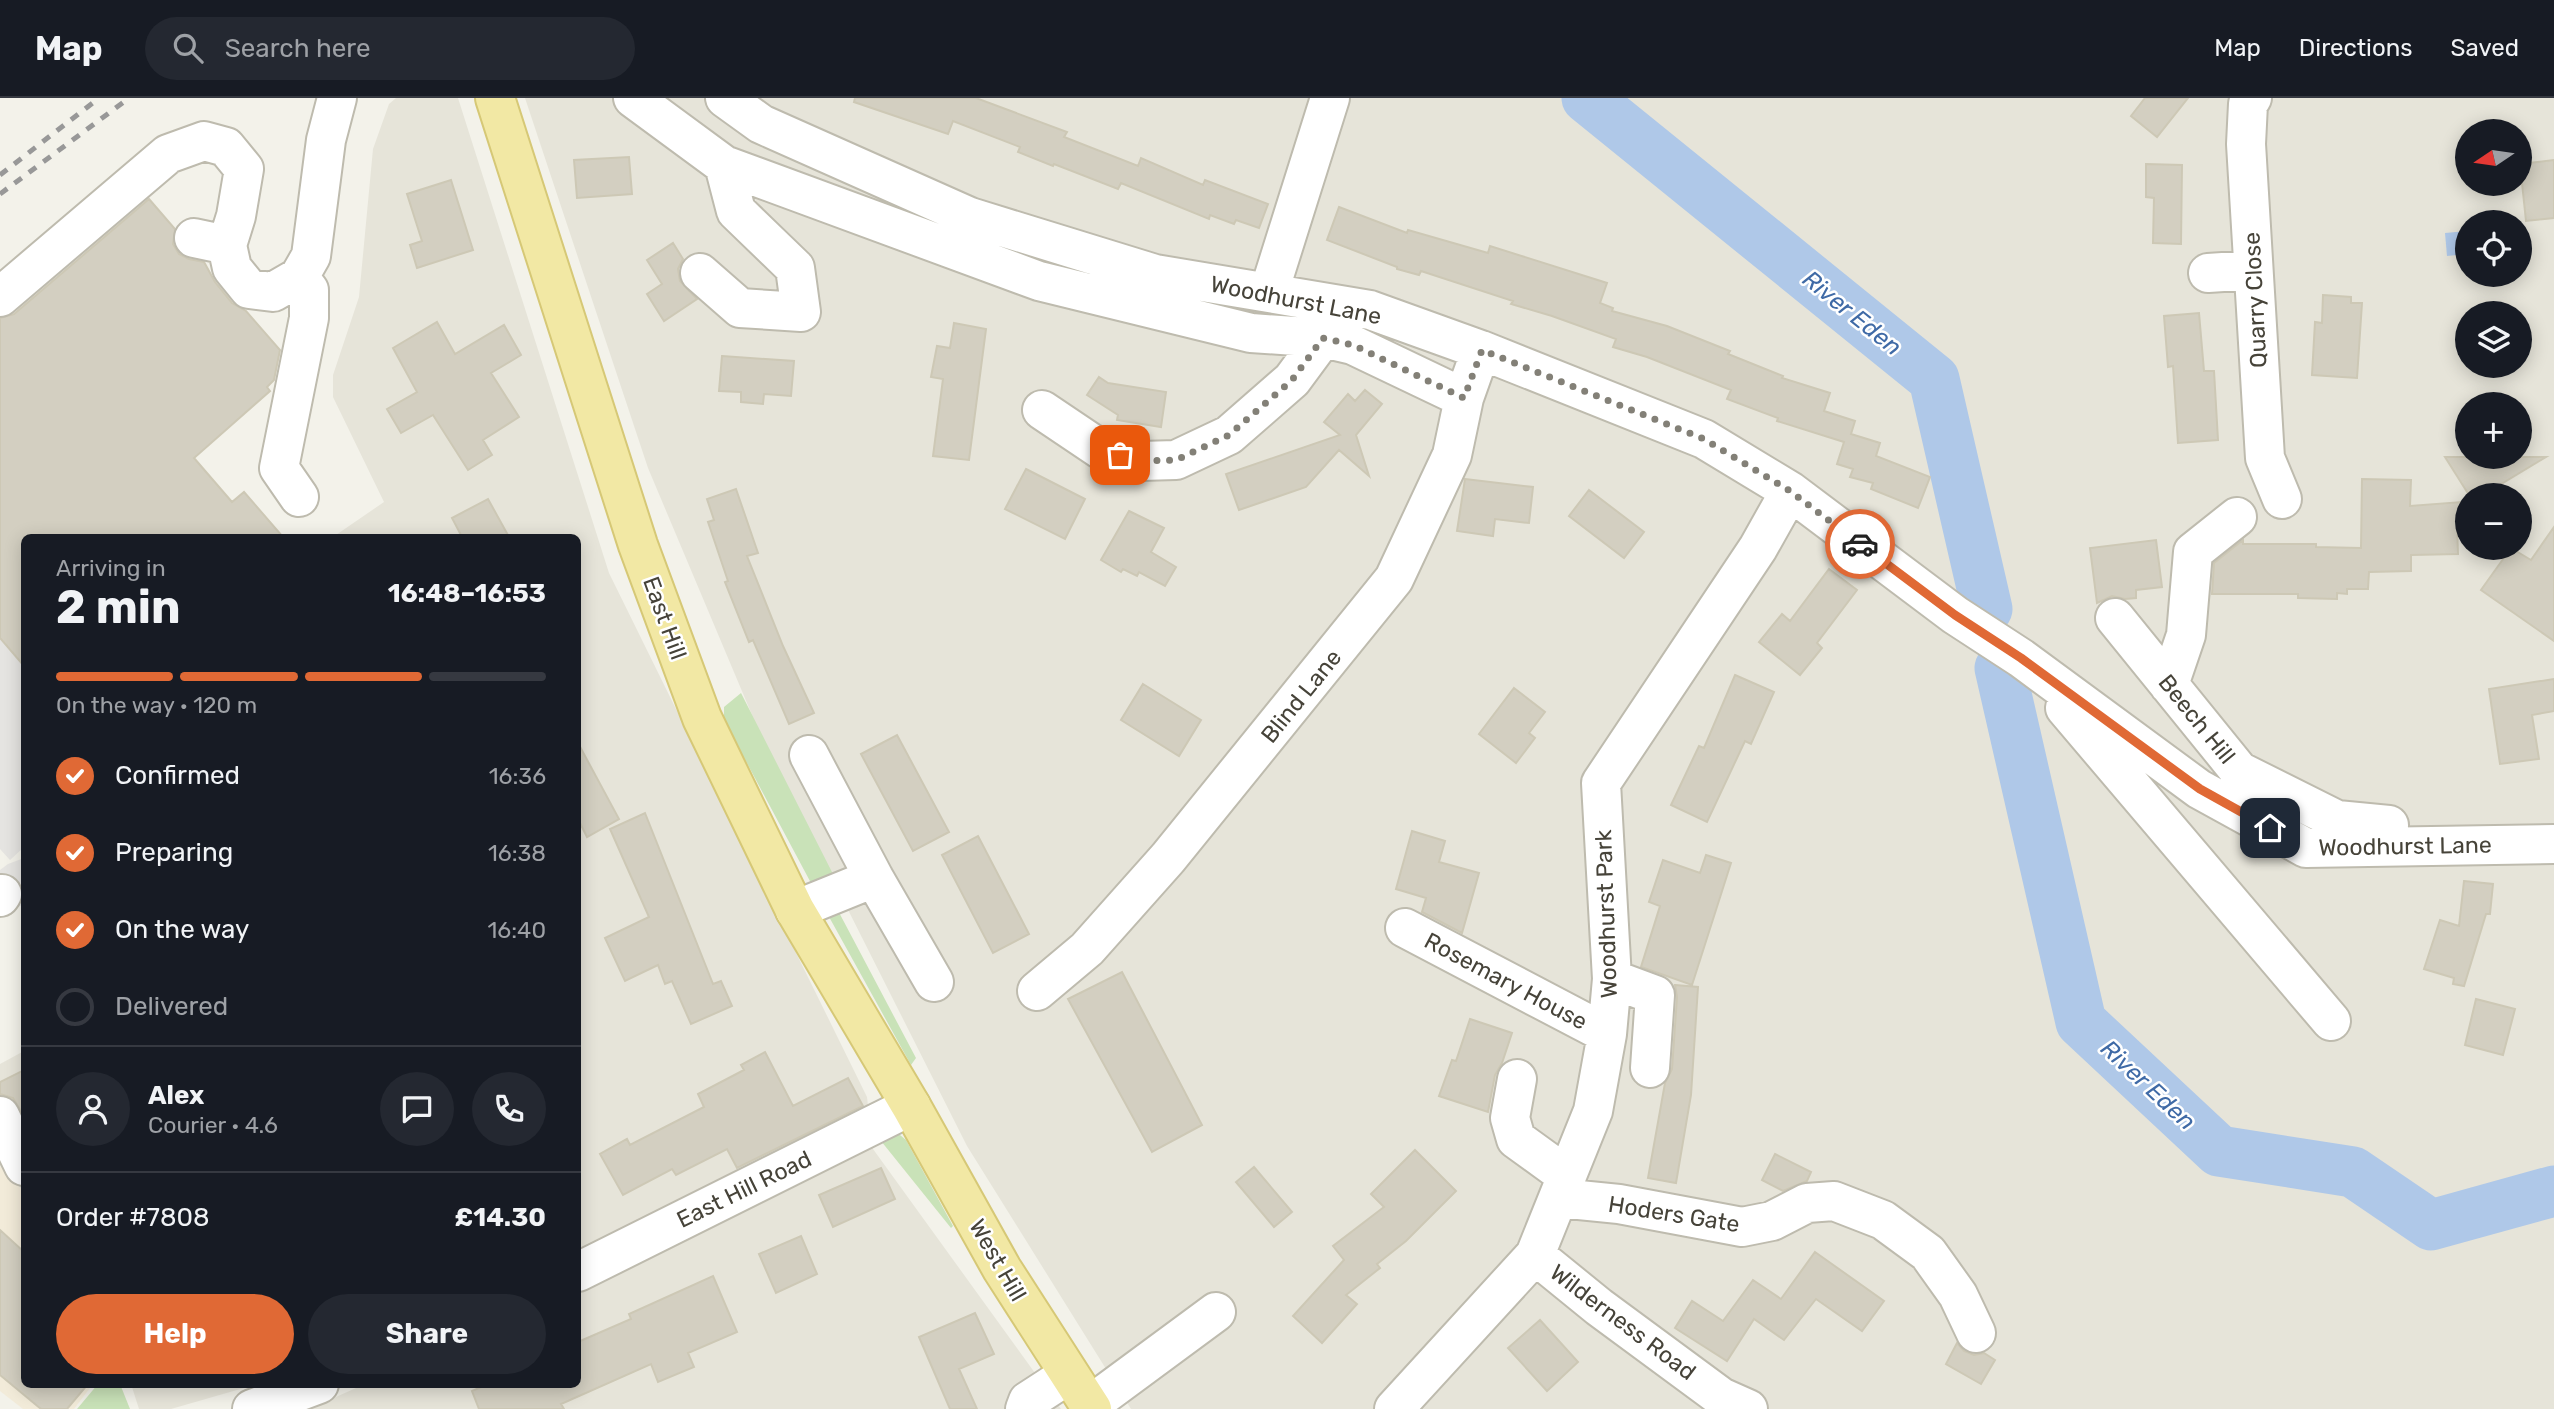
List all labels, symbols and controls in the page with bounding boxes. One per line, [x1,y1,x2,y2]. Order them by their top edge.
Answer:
search box [145,17,635,80]
text: Map [35,29,103,68]
icon: search [169,29,207,67]
text: Search here [225,33,370,64]
text: Map [2214,34,2261,62]
text: Directions [2299,34,2412,62]
text: Saved [2450,34,2519,62]
north arrow [2455,119,2532,196]
map controls [2455,119,2532,560]
button: locate [2455,210,2532,287]
street label: Quarry Close [2237,231,2273,369]
water label: River Eden [1797,265,1907,361]
street label: Woodhurst Lane [1208,270,1384,330]
button: layers [2455,301,2532,378]
button: + [2455,392,2532,469]
pin [1090,425,1150,485]
icon: bag [1101,436,1139,474]
button: − [2455,483,2532,560]
courier [1825,509,1895,579]
icon: car [1841,525,1879,563]
text: Arriving in [56,554,166,582]
street label: East Hill [637,573,693,663]
text: 16:48–16:53 [388,578,546,609]
text: 2 min [56,580,181,635]
street label: Blind Lane [1255,644,1347,748]
street label: Beech Hill [2153,669,2241,769]
text: On the way · 120 m [56,691,257,719]
icon: check [56,757,94,795]
text: Confirmed [115,760,240,791]
text: 16:36 [489,762,546,790]
pin [2240,798,2300,858]
icon: home [2251,809,2289,847]
street label: Woodhurst Park [1589,829,1623,999]
street label: Woodhurst Lane [2318,830,2492,862]
icon: check [56,834,94,872]
text: Preparing [115,837,233,868]
text: 16:38 [488,839,546,867]
icon: check [56,911,94,949]
text: On the way [115,914,249,945]
text: 16:40 [488,916,546,944]
street label: Rosemary House [1420,926,1592,1036]
text: Delivered [115,991,228,1022]
water label: River Eden [2095,1034,2201,1136]
button: person [56,1072,130,1146]
button: chat [380,1072,454,1146]
button: phone [472,1072,546,1146]
text: Alex [148,1080,204,1111]
text: Courier · 4.6 [148,1111,278,1139]
street label: East Hill Road [672,1144,816,1234]
street label: Hoders Gate [1606,1190,1742,1238]
text: Order #7808 [56,1202,210,1233]
text: £14.30 [455,1202,546,1233]
street label: West Hill [963,1214,1033,1306]
street label: Wilderness Road [1545,1258,1701,1386]
button: Help [56,1294,294,1374]
button: Share [308,1294,546,1374]

